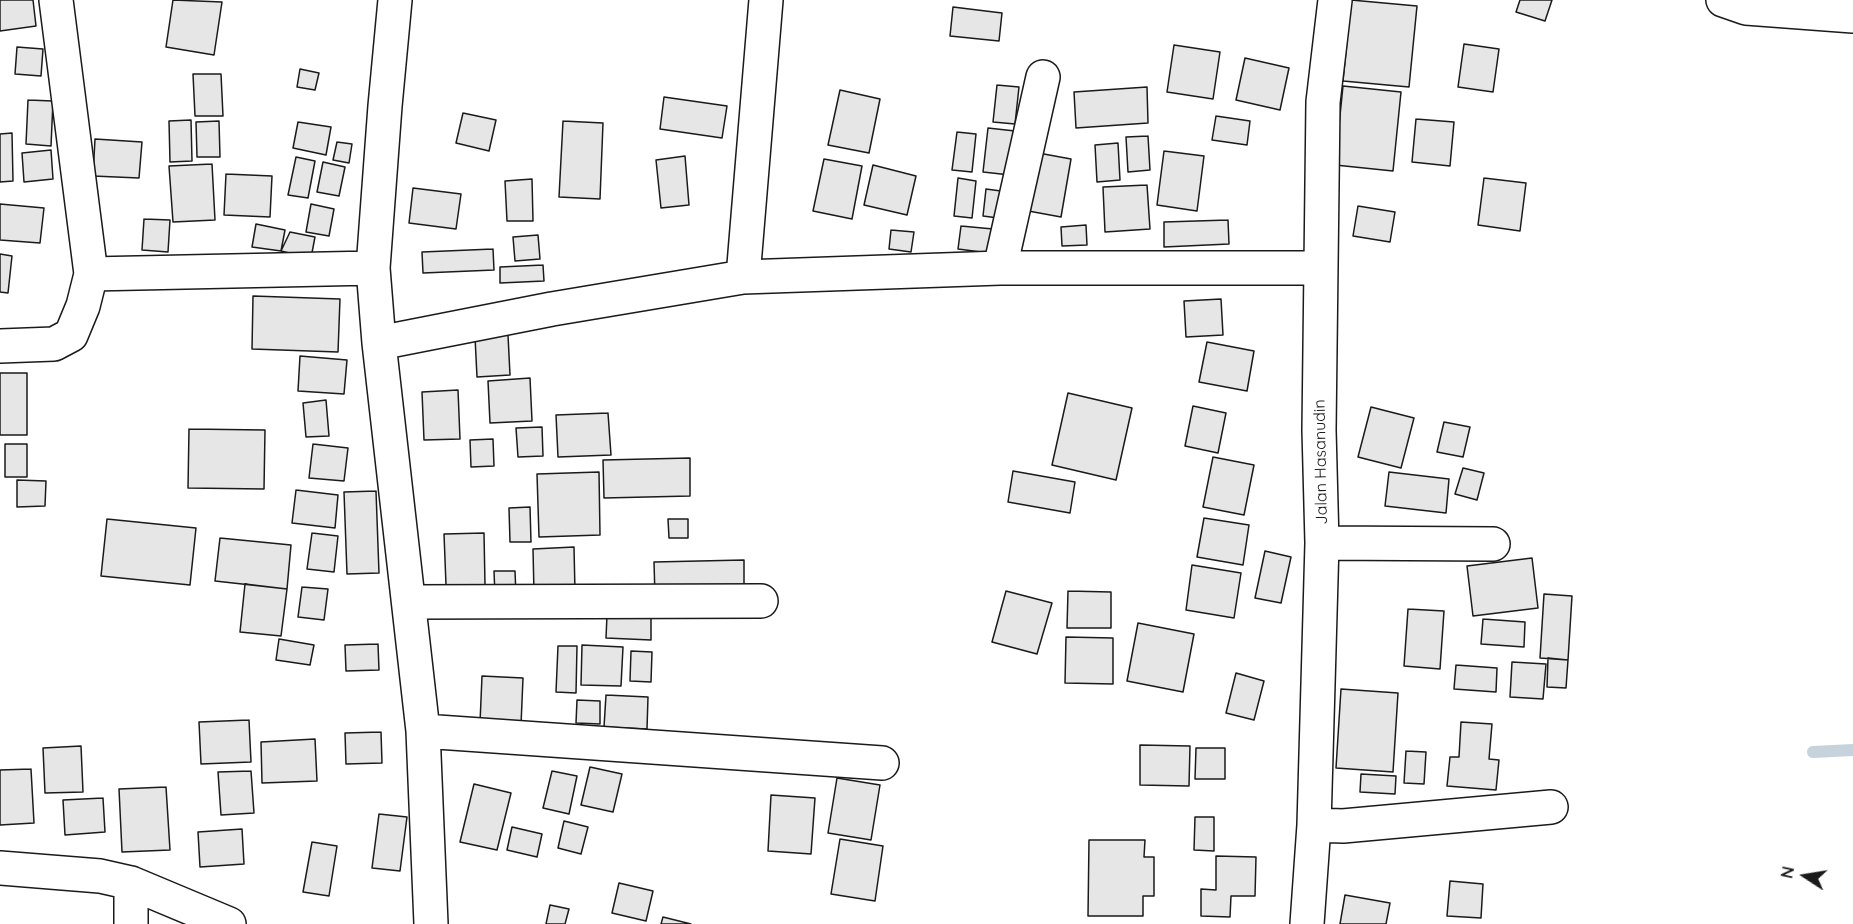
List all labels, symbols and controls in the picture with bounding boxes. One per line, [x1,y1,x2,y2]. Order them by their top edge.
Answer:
street label: Jalan Hasanudin [1310,399,1332,525]
north arrow [1775,846,1835,906]
text: N [1776,864,1798,880]

